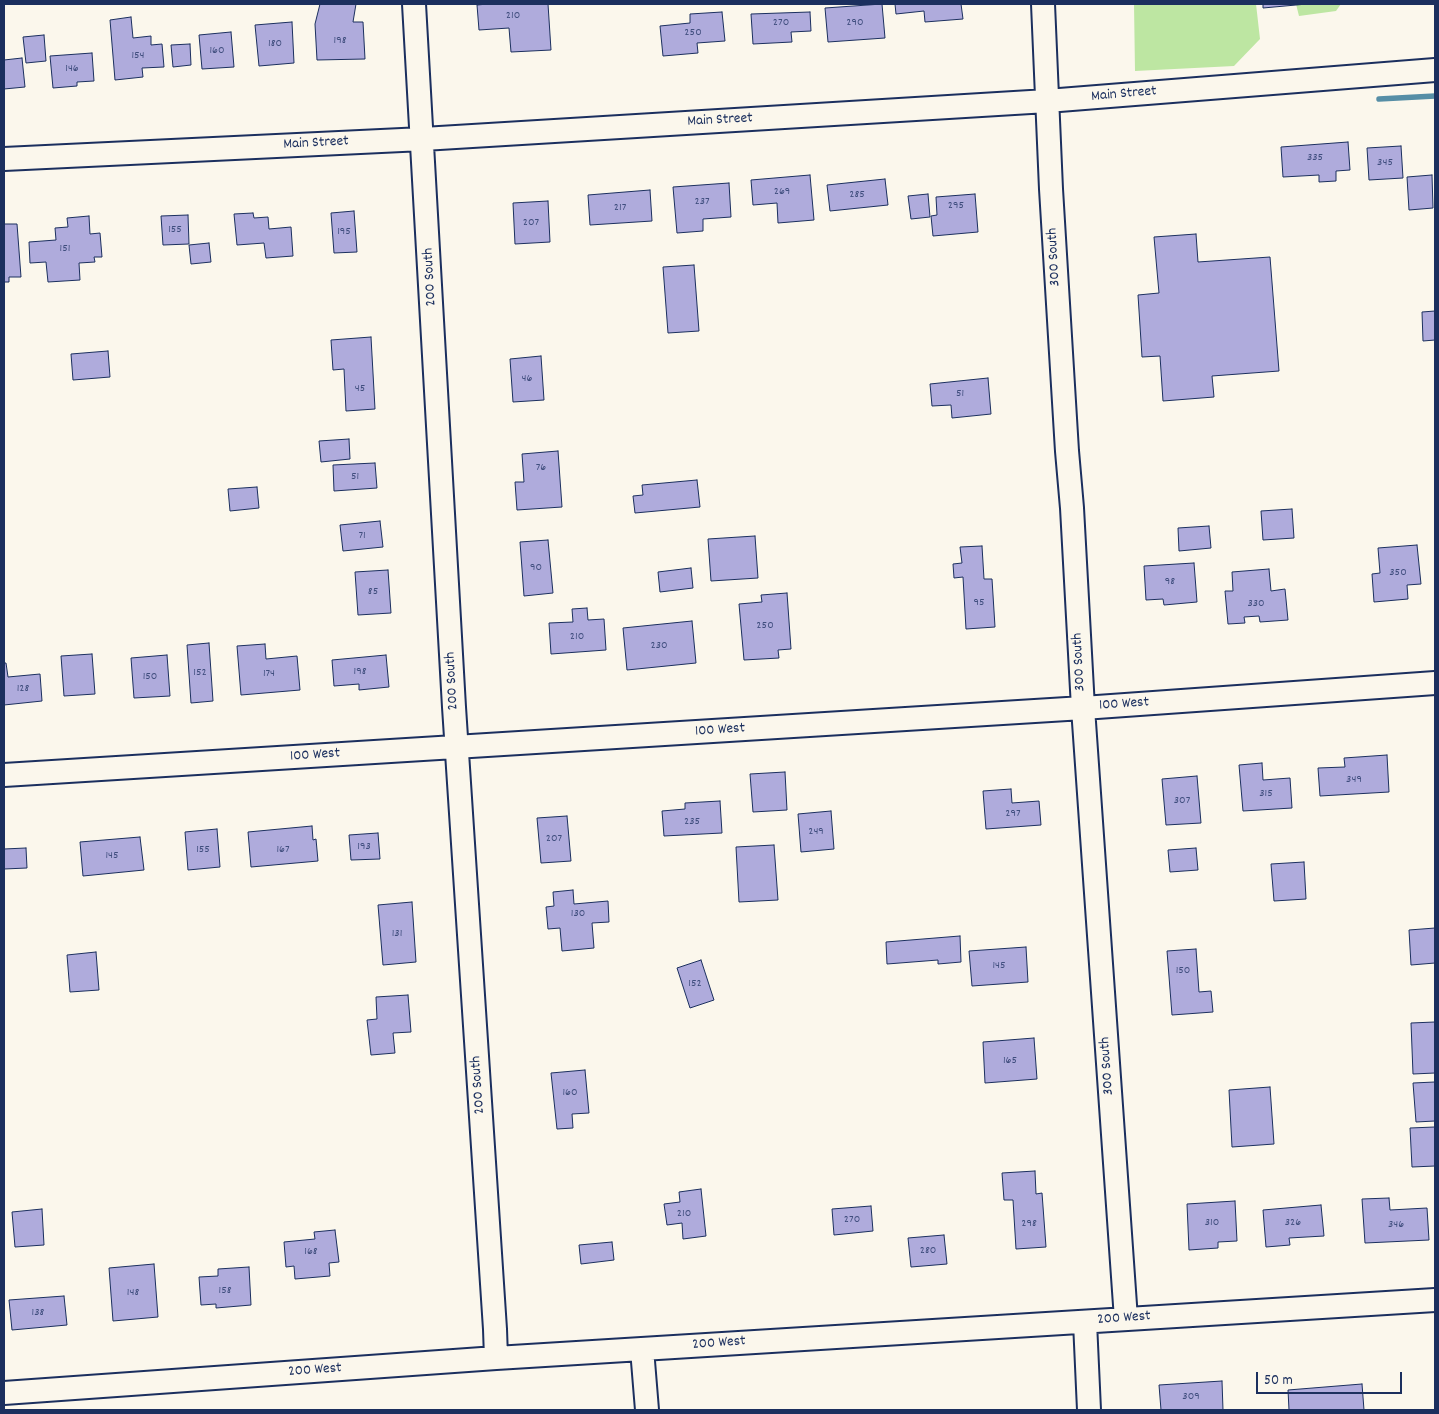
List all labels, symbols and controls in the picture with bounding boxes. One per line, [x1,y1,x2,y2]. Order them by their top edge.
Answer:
house number: 210 [506,9,520,23]
house number: 270 [773,16,789,30]
house number: 290 [846,16,864,30]
house number: 250 [684,26,702,40]
house number: 198 [334,34,346,48]
house number: 180 [268,37,282,51]
house number: 160 [209,44,225,58]
house number: 154 [131,49,145,63]
house number: 146 [65,62,79,76]
street label: Main Street [1091,83,1157,107]
street label: Main Street [687,110,753,132]
street label: Main Street [283,133,349,155]
house number: 335 [1307,151,1323,165]
house number: 345 [1377,156,1393,170]
house number: 269 [774,185,790,199]
house number: 285 [849,188,865,202]
house number: 237 [694,195,710,209]
house number: 295 [948,199,964,213]
house number: 217 [614,201,626,215]
house number: 207 [523,216,539,230]
house number: 155 [168,223,182,237]
house number: 195 [337,225,351,239]
street label: 300 South [1044,227,1066,287]
house number: 151 [60,242,70,256]
street label: 200 South [420,247,442,307]
house number: 46 [522,372,532,386]
house number: 45 [355,382,365,396]
house number: 51 [956,387,964,401]
house number: 76 [536,461,546,475]
house number: 51 [351,470,359,484]
house number: 71 [358,529,366,543]
house number: 90 [530,561,542,575]
house number: 350 [1389,566,1407,580]
house number: 98 [1165,575,1175,589]
house number: 85 [368,585,378,599]
house number: 95 [973,596,985,610]
house number: 330 [1247,597,1265,611]
house number: 250 [756,619,774,633]
house number: 210 [570,630,584,644]
street label: 300 South [1069,632,1091,692]
house number: 230 [650,639,668,653]
street label: 200 South [442,651,464,711]
house number: 198 [354,665,366,679]
house number: 152 [193,666,207,680]
house number: 174 [263,667,275,681]
house number: 150 [143,670,157,684]
house number: 128 [17,682,29,696]
street label: 100 West [1098,694,1150,716]
street label: 100 West [694,720,746,742]
street label: 100 West [289,745,341,767]
house number: 349 [1346,773,1362,787]
house number: 315 [1259,787,1273,801]
house number: 307 [1174,794,1190,808]
house number: 297 [1005,807,1021,821]
house number: 235 [684,815,700,829]
house number: 249 [808,825,824,839]
house number: 207 [546,832,562,846]
house number: 193 [357,840,371,854]
house number: 155 [196,843,210,857]
house number: 167 [276,843,290,857]
house number: 145 [105,849,119,863]
house number: 130 [571,907,585,921]
house number: 131 [392,927,402,941]
house number: 145 [992,959,1006,973]
house number: 150 [1176,964,1190,978]
house number: 152 [688,977,702,991]
street label: 300 South [1097,1036,1119,1096]
house number: 165 [1003,1054,1017,1068]
street label: 200 South [468,1055,490,1115]
house number: 160 [562,1086,578,1100]
house number: 210 [677,1207,691,1221]
house number: 270 [844,1213,860,1227]
house number: 310 [1205,1216,1219,1230]
house number: 326 [1285,1216,1301,1230]
house number: 298 [1021,1217,1037,1231]
house number: 346 [1388,1218,1404,1232]
house number: 280 [920,1244,936,1258]
house number: 168 [304,1245,318,1259]
house number: 158 [219,1284,231,1298]
house number: 148 [127,1286,139,1300]
house number: 138 [32,1306,44,1320]
street label: 200 West [1097,1308,1151,1330]
street label: 200 West [692,1333,746,1355]
street label: 200 West [288,1360,342,1382]
scale bar [1259,1362,1405,1394]
text: 50 m [1264,1370,1293,1392]
house number: 309 [1182,1390,1200,1404]

